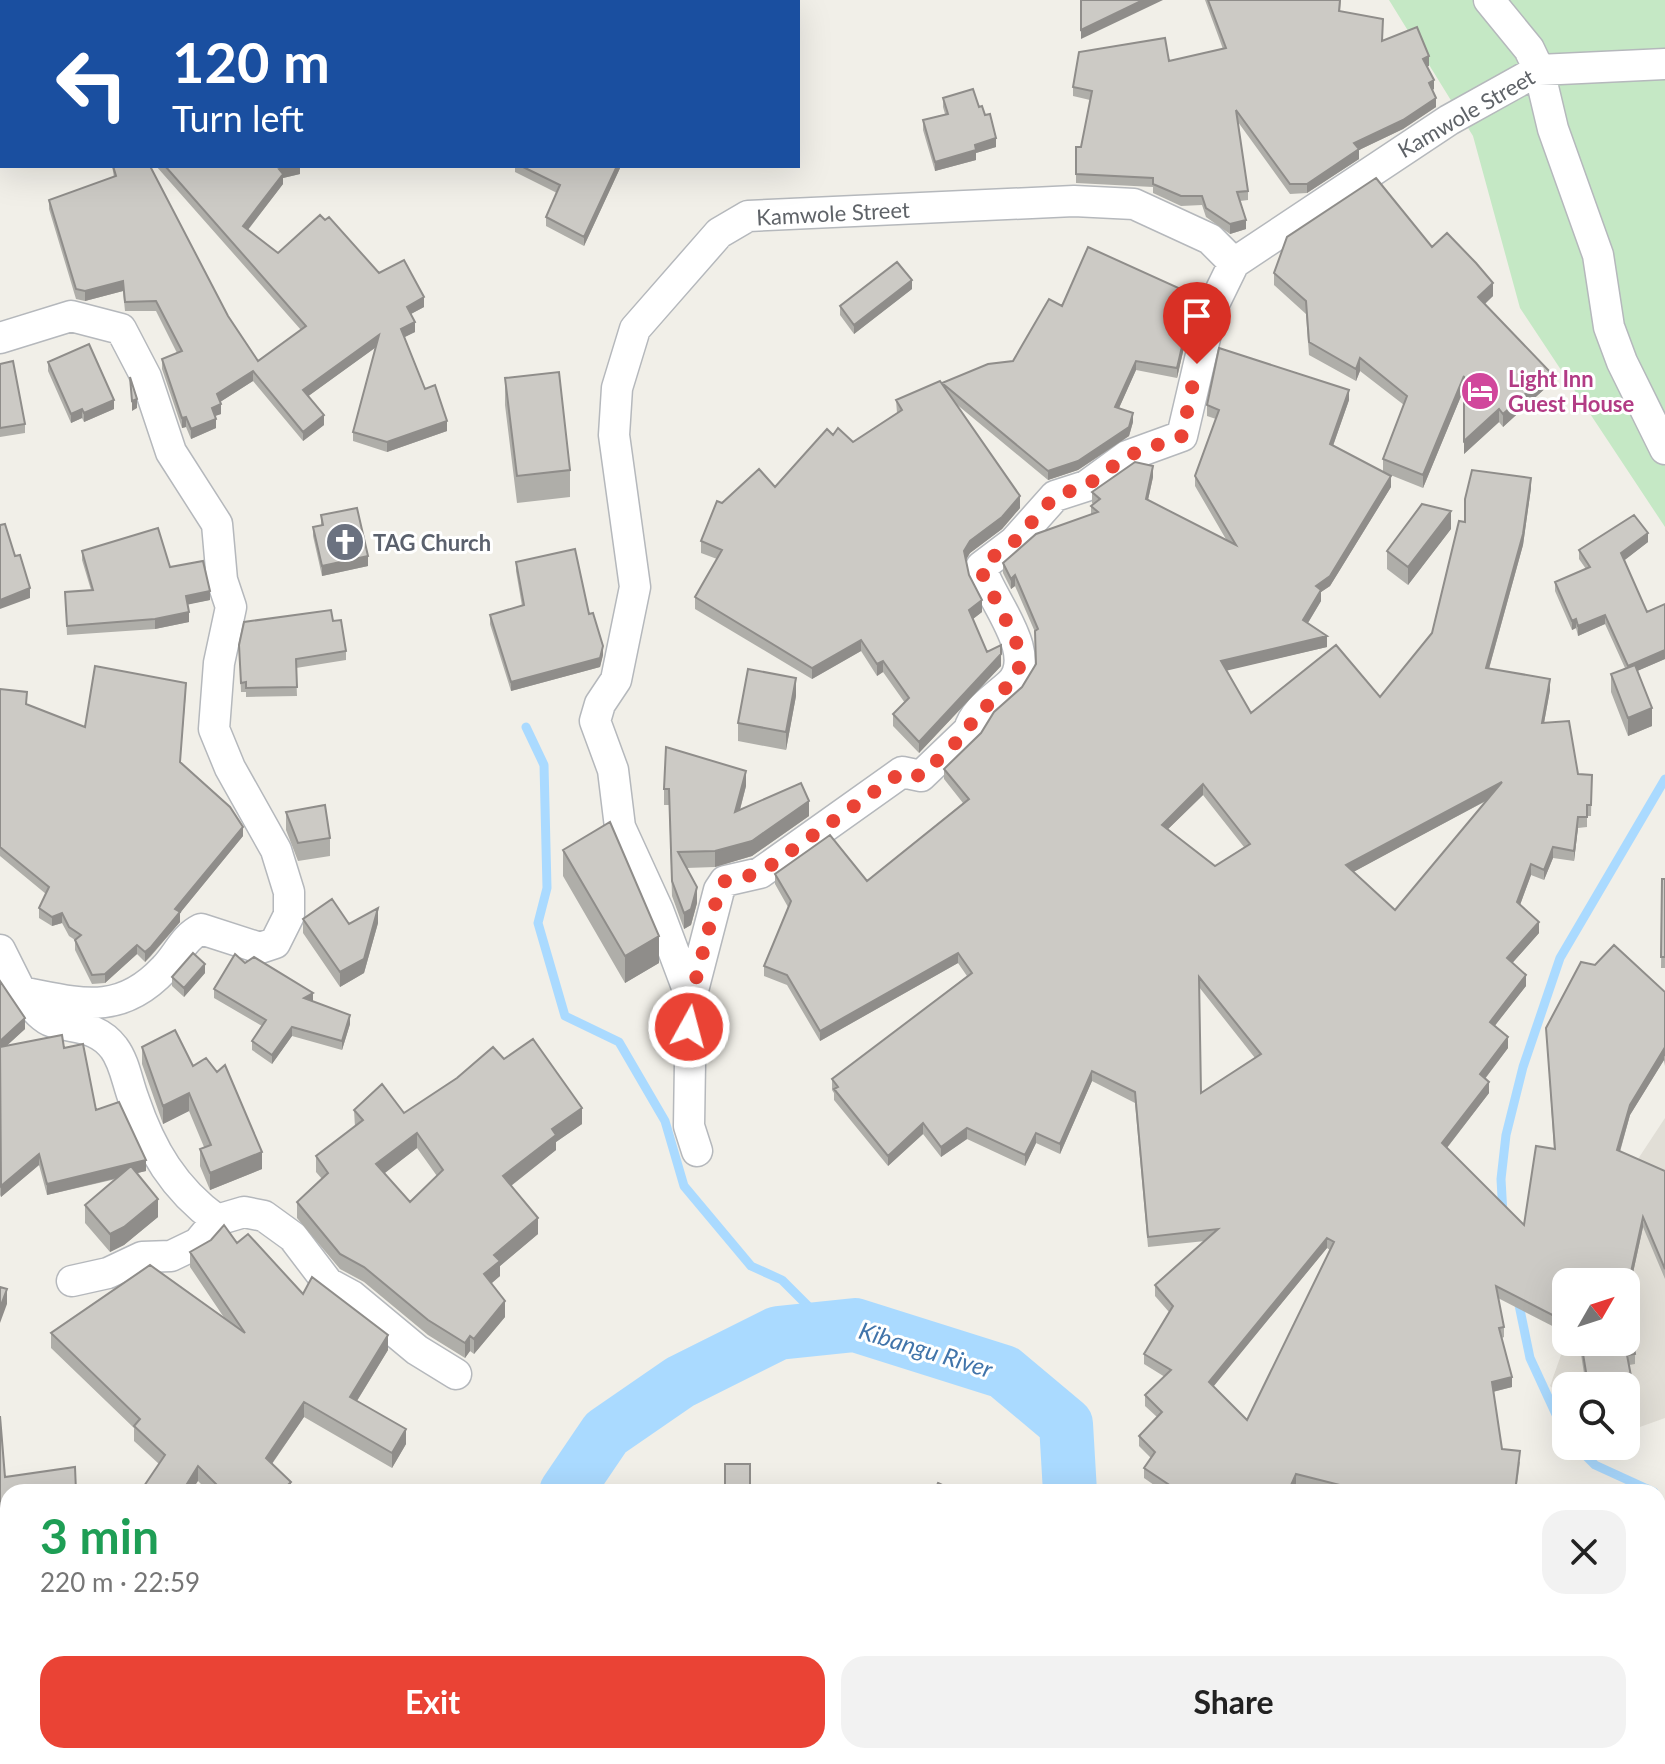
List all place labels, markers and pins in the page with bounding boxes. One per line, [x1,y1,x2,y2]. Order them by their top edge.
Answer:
pin [1163,282,1231,364]
place label: Light Inn Guest House [1508,365,1634,417]
hotel icon: Light Inn Guest House [1459,370,1501,412]
church icon: TAG Church [324,521,366,563]
place label: TAG Church [373,529,491,556]

